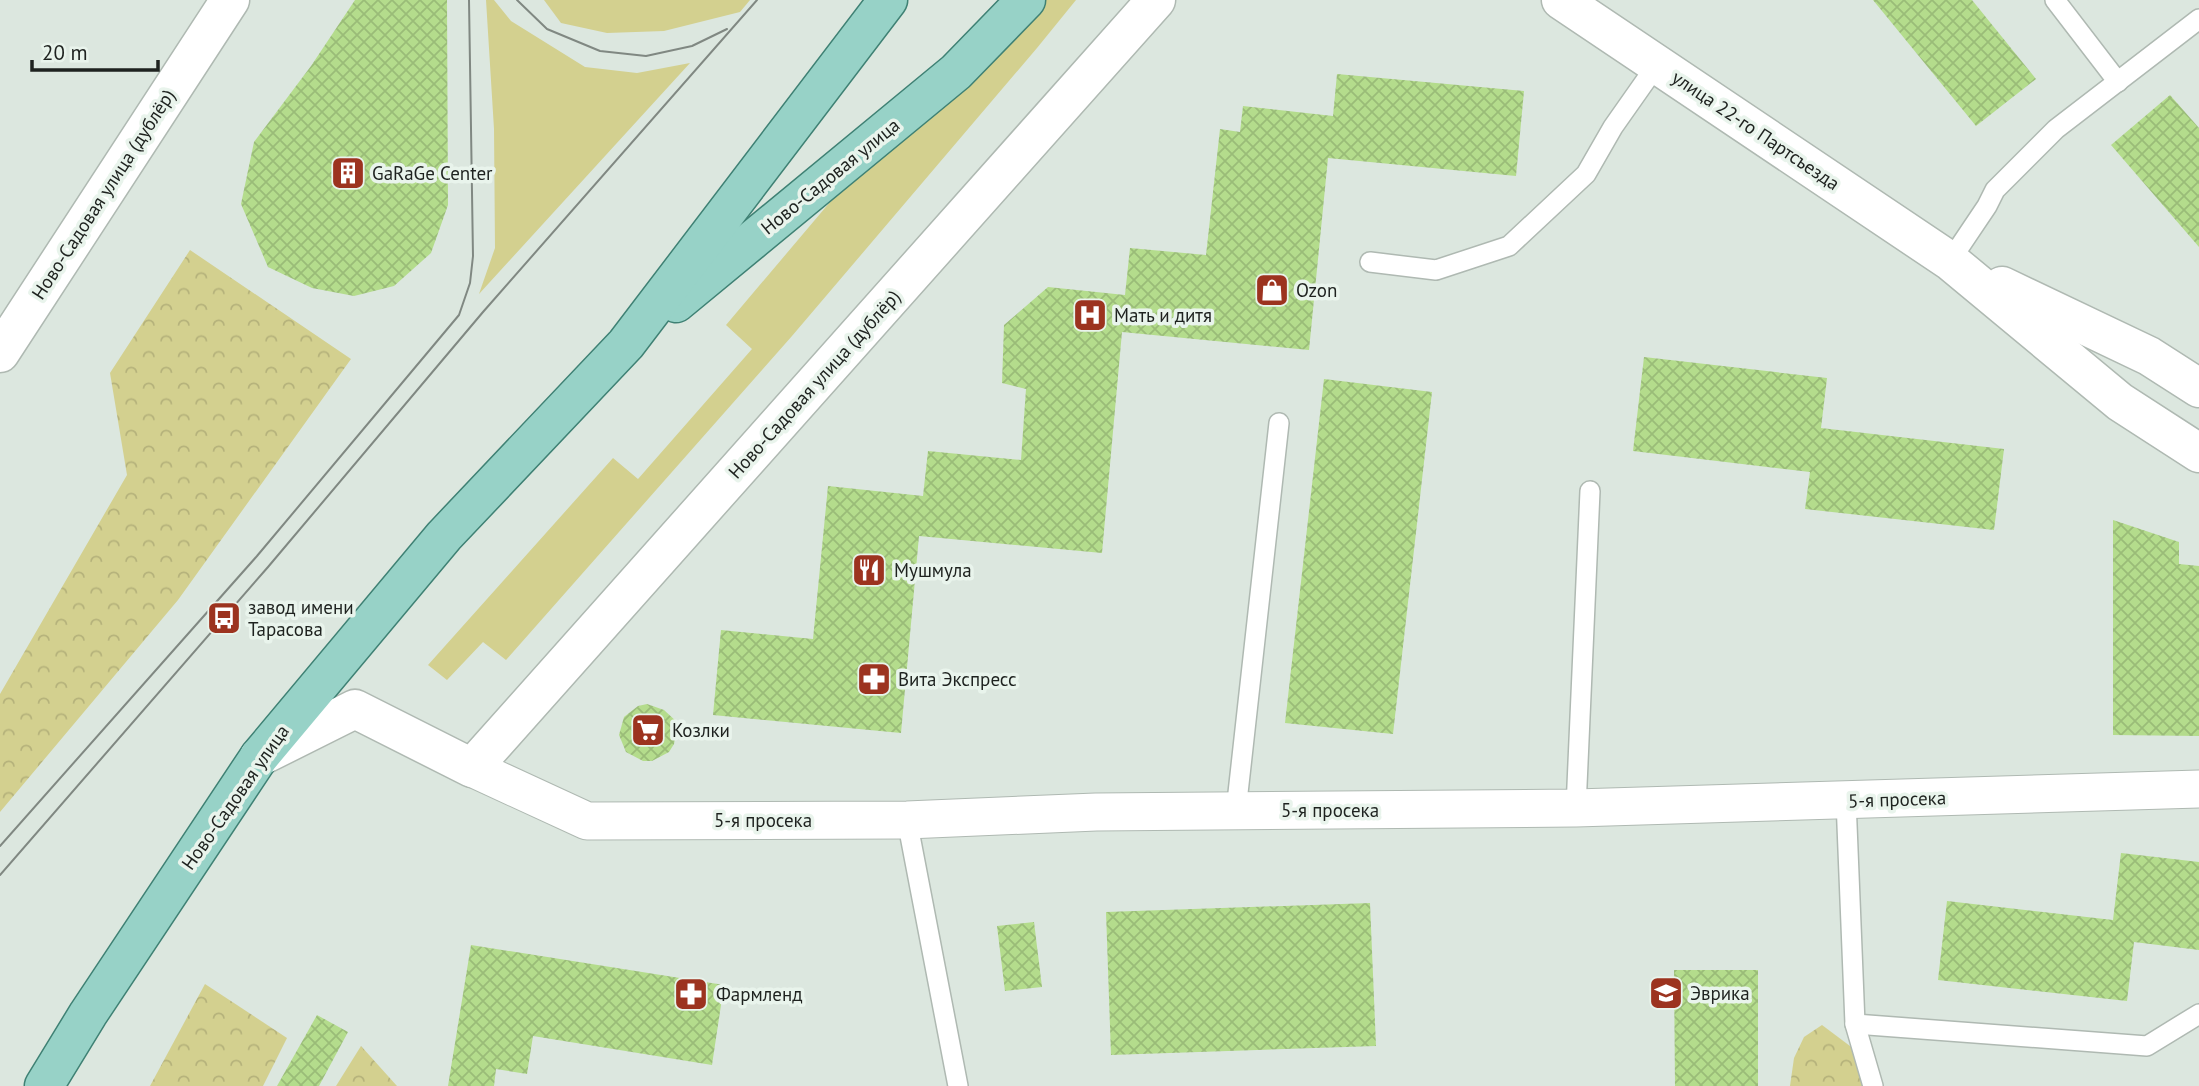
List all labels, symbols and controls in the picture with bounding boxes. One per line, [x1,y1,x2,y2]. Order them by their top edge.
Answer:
scale bar [32,28,158,72]
text: 20 m [42,39,88,66]
street label: улица 22-го Партсъезда [1667,65,1845,195]
street label: Ново-Садовая улица (дублёр) [26,84,180,304]
street label: Ново-Садовая улица [756,113,904,239]
building icon: GaRaGe Center [329,154,367,192]
place label: GaRaGe Center [372,161,493,185]
shop icon: Ozon [1253,271,1291,309]
place label: Ozon [1296,278,1337,302]
street label: Ново-Садовая улица (дублёр) [723,285,905,483]
hospital icon: Мать и дитя [1071,296,1109,334]
place label: Мать и дитя [1114,303,1212,327]
restaurant icon: Мушмула [850,551,888,589]
place label: Мушмула [894,558,972,582]
place label: завод имени Тарасова [248,595,354,641]
bus stop icon: завод имени Тарасова [205,599,243,637]
pharmacy icon: Вита Экспресс [855,660,893,698]
place label: Вита Экспресс [898,667,1017,691]
supermarket icon: Козлки [629,711,667,749]
place label: Козлки [672,718,730,742]
street label: Ново-Садовая улица [176,720,294,874]
street label: 5-я просека [1848,785,1946,813]
street label: 5-я просека [1281,798,1379,822]
street label: 5-я просека [714,808,812,832]
school or university icon: Эврика [1647,974,1685,1012]
pharmacy icon: Фармленд [672,975,710,1013]
place label: Эврика [1690,981,1750,1005]
place label: Фармленд [716,982,803,1006]

